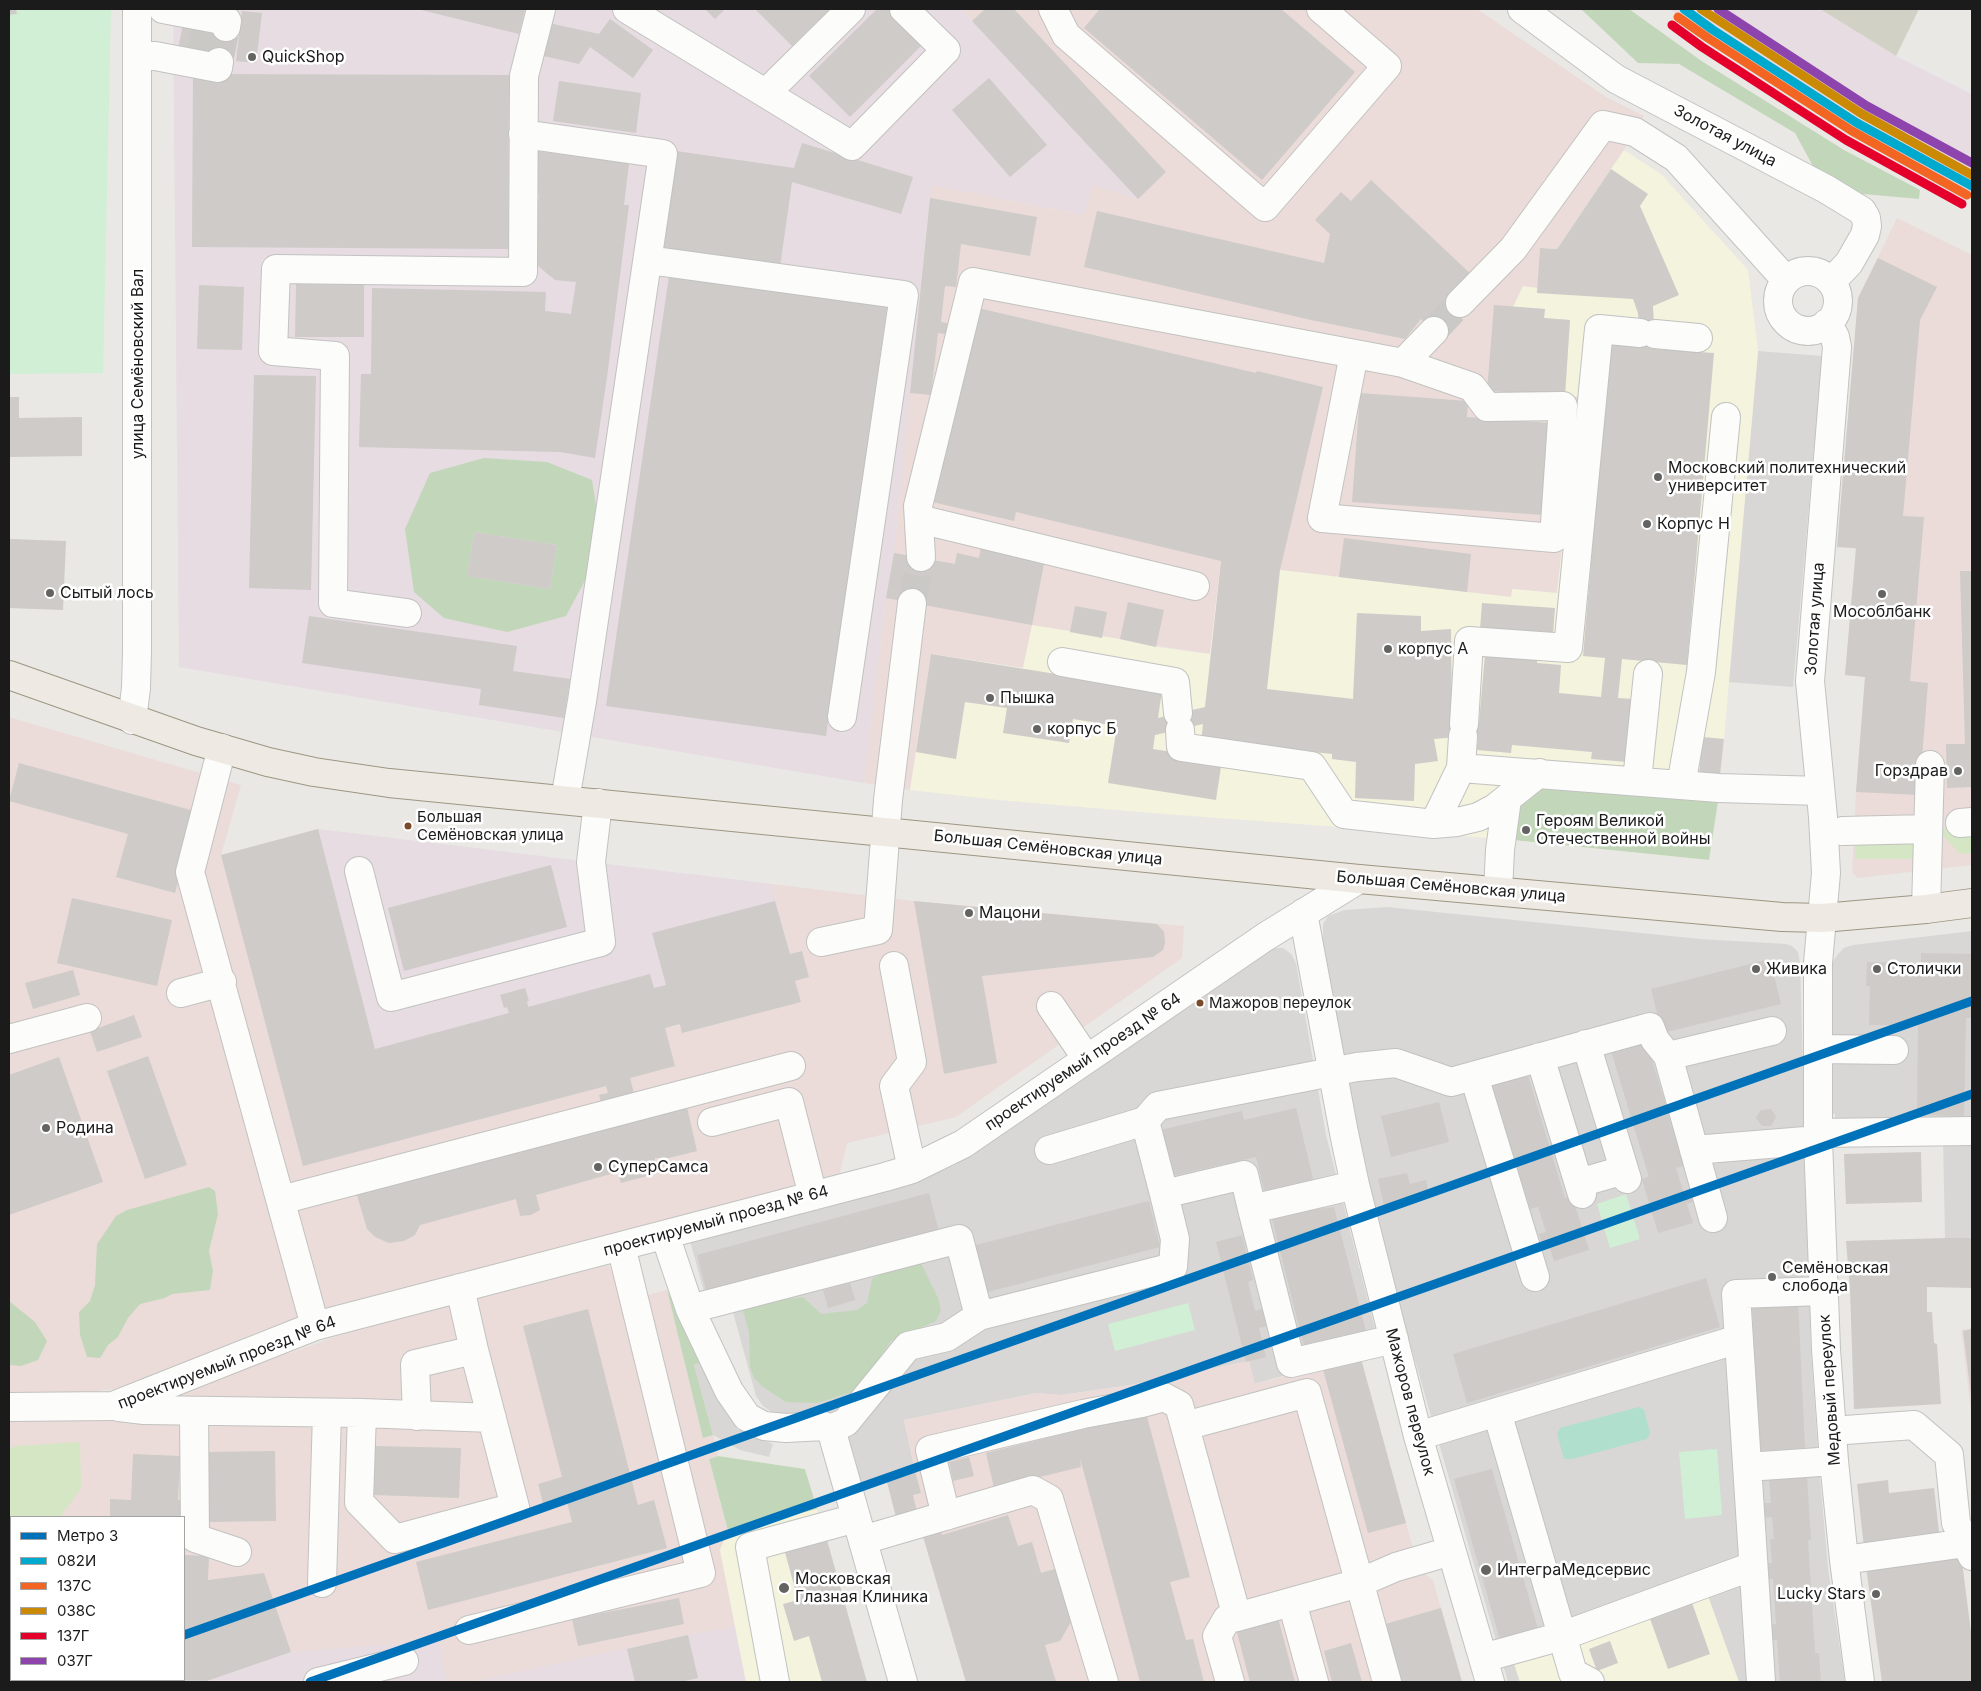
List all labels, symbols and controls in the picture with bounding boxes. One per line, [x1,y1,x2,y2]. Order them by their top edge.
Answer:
place label: QuickShop [262,47,345,67]
marker: QuickShop [246,51,258,63]
street label: Золотая улица [1670,101,1780,171]
street label: улица Семёновский Вал [128,269,148,459]
place label: Московский политехнический университет [1668,458,1906,496]
marker: Московский политехнический университет [1652,471,1664,483]
place label: Корпус Н [1657,514,1730,534]
marker: Корпус Н [1641,518,1653,530]
street label: Золотая улица [1801,562,1829,676]
place label: Сытый лось [60,583,154,603]
marker: Сытый лось [44,587,56,599]
marker: Мособлбанк [1876,588,1888,600]
place label: Мособлбанк [1833,602,1931,622]
place label: корпус А [1398,639,1468,659]
marker: корпус А [1382,643,1394,655]
place label: Пышка [1000,688,1054,708]
marker: Пышка [984,692,996,704]
place label: корпус Б [1047,719,1117,739]
marker: корпус Б [1031,723,1043,735]
place label: Горздрав [1875,761,1948,781]
marker: Горздрав [1952,765,1964,777]
place label: Большая Семёновская улица [417,808,564,843]
place label: Героям Великой Отечественной войны [1536,811,1710,849]
marker: Большая Семёновская улица [403,821,413,831]
marker: Героям Великой Отечественной войны [1520,824,1532,836]
street label: Большая Семёновская улица [933,826,1163,870]
street label: Большая Семёновская улица [1336,867,1566,907]
place label: Мацони [979,903,1041,923]
marker: Мацони [963,907,975,919]
place label: Живика [1766,959,1827,979]
place label: Столички [1887,959,1962,979]
marker: Живика [1750,963,1762,975]
marker: Столички [1871,963,1883,975]
street label: проектируемый проезд № 64 [981,989,1185,1135]
place label: Мажоров переулок [1209,994,1351,1012]
marker: Мажоров переулок [1195,998,1205,1008]
place label: Родина [56,1118,114,1138]
marker: Родина [40,1122,52,1134]
place label: СуперСамса [608,1157,708,1177]
marker: СуперСамса [592,1161,604,1173]
street label: проектируемый проезд № 64 [601,1182,831,1260]
place label: Семёновская слобода [1782,1258,1888,1296]
marker: Семёновская слобода [1766,1271,1778,1283]
street label: проектируемый проезд № 64 [115,1312,339,1414]
street label: Медовый переулок [1815,1314,1845,1466]
street label: Мажоров переулок [1381,1326,1439,1478]
legend [10,1516,185,1681]
text: Метро 3 [57,1526,118,1545]
text: 082И [57,1551,96,1570]
place label: ИнтеграМедсервис [1497,1560,1651,1580]
marker: ИнтеграМедсервис [1479,1563,1493,1577]
place label: Московская Глазная Клиника [795,1569,928,1607]
text: 137С [57,1576,92,1595]
marker: Московская Глазная Клиника [777,1581,791,1595]
place label: Lucky Stars [1777,1584,1866,1604]
marker: Lucky Stars [1870,1588,1882,1600]
text: 038С [57,1601,96,1620]
text: 137Г [57,1626,90,1645]
text: 037Г [57,1651,93,1670]

